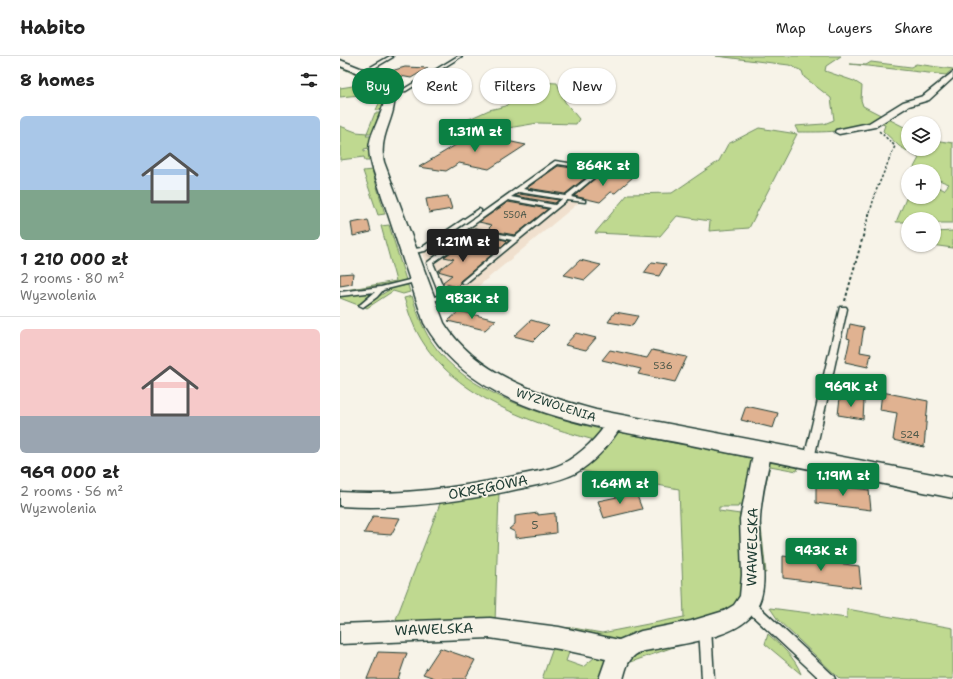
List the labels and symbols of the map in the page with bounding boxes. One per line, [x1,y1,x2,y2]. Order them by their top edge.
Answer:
pin: 1.31M zł [434,119,516,153]
pin: 864K zł [566,153,640,187]
house number: 550A [503,209,527,221]
pin: 1.21M zł [422,229,504,263]
pin: 983K zł [435,286,509,320]
house number: 536 [653,359,673,372]
pin: 969K zł [814,374,888,408]
street label: WYZWOLENIA [514,385,598,426]
house number: 524 [901,428,919,441]
pin: 1.19M zł [802,463,884,497]
street label: OKRĘGOWA [447,470,529,504]
pin: 1.64M zł [579,471,661,505]
street label: WAWELSKA [742,507,762,587]
house number: 5 [531,517,539,533]
pin: 943K zł [784,538,858,572]
street label: WAWELSKA [394,619,474,639]

